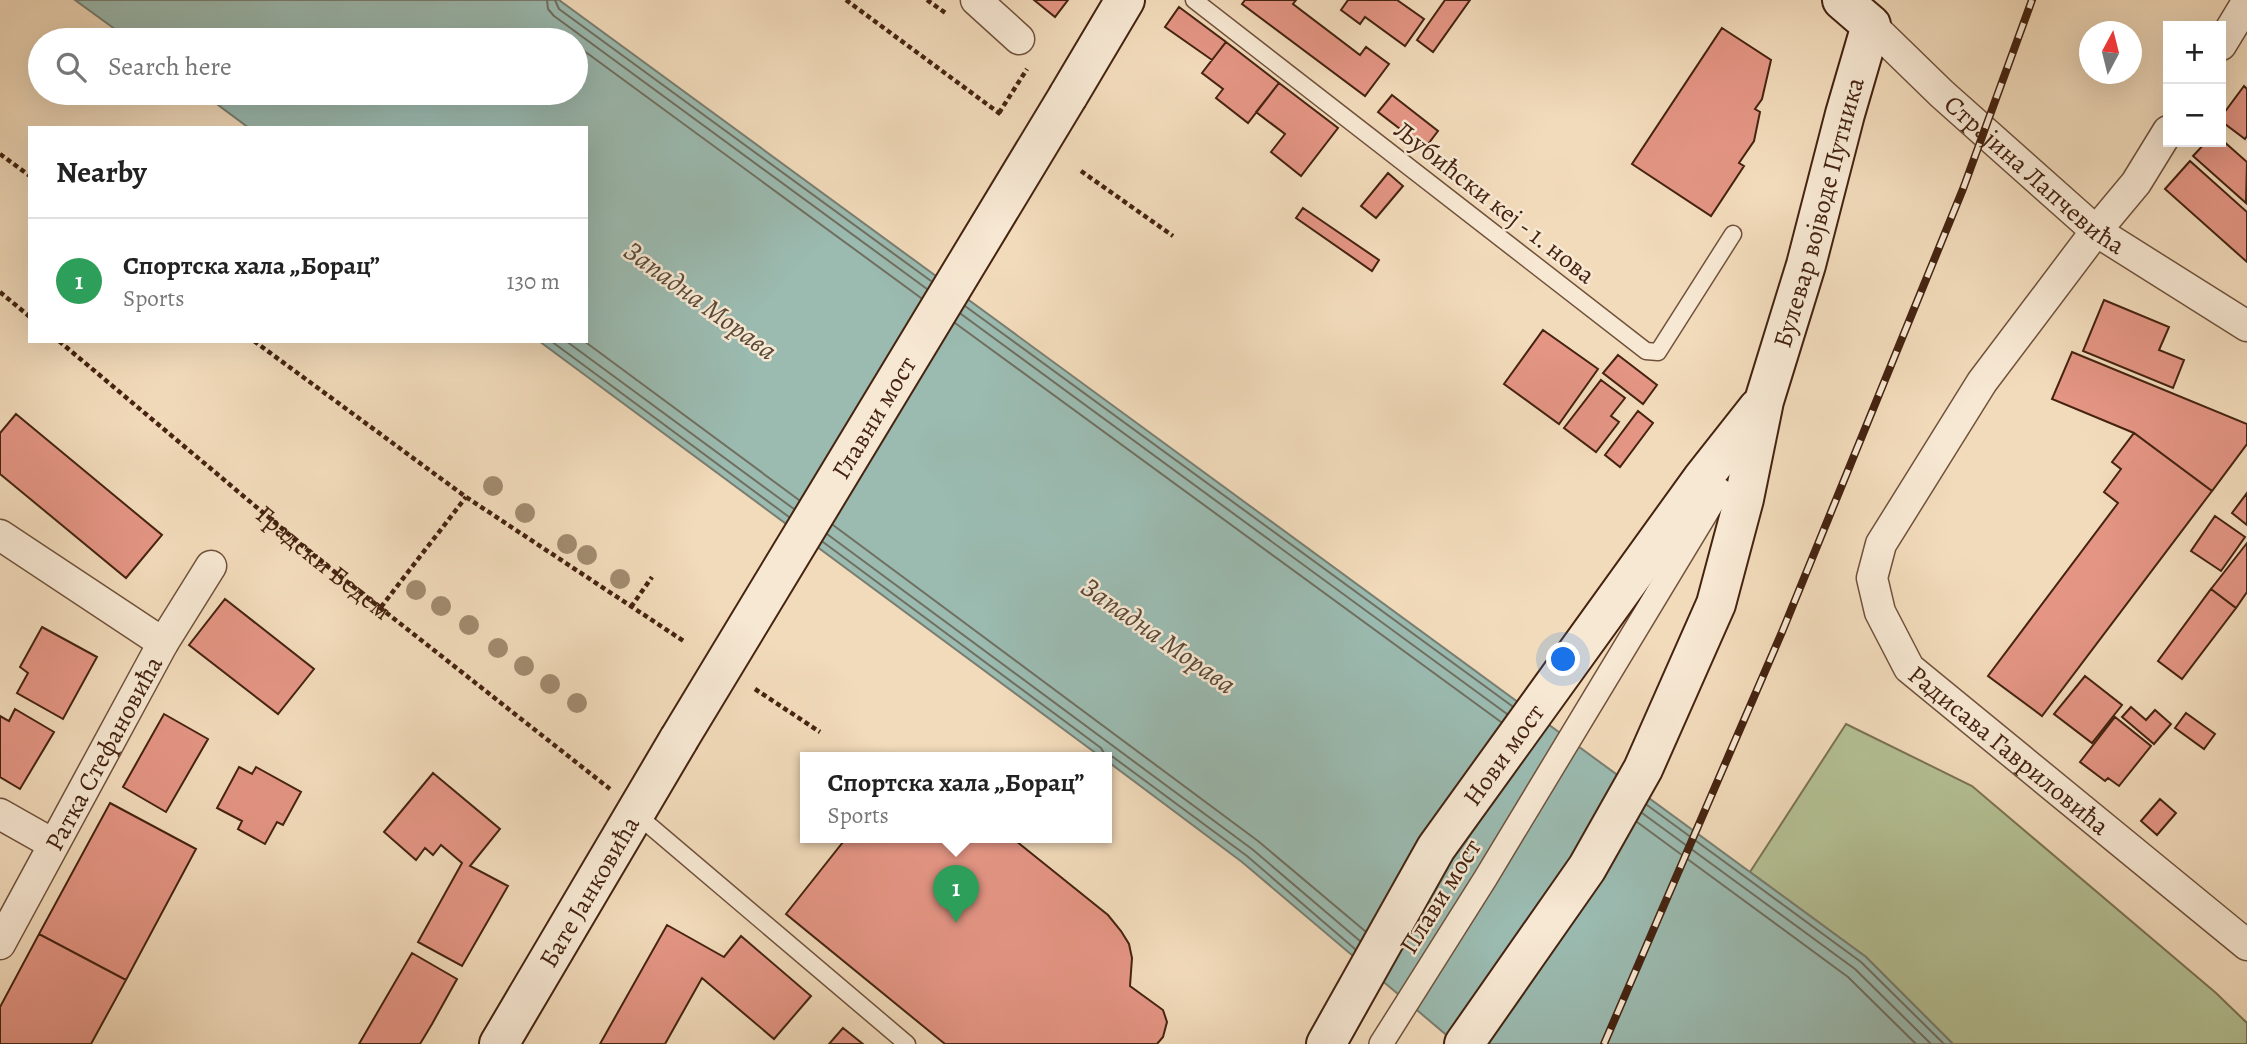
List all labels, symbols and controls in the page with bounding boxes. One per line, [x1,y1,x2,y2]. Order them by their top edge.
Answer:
north arrow [2079,21,2142,84]
map controls [2163,21,2226,147]
button: + [2163,21,2226,84]
search box [28,28,588,105]
icon: search [52,48,90,86]
text: Search here [108,49,232,84]
street label: Булевар војводе Путника [1765,73,1873,352]
button: − [2163,84,2226,147]
street label: Страјина Лапчевића [1937,87,2131,263]
street label: Љубићски кеј - 1. нова [1387,113,1603,292]
text: Nearby [56,152,147,192]
water label: Западна Морава [616,232,785,369]
text: Спортска хала „Борац” [123,248,380,283]
text: 1 [75,266,83,297]
text: 130 m [507,266,560,297]
text: Sports [123,283,184,314]
street label: Главни мост [823,349,925,486]
street label: Градски Бедем [248,497,398,628]
water label: Западна Морава [1073,568,1244,703]
your location [1546,642,1580,676]
street label: Ратка Стефановића [37,650,171,857]
street label: Радисава Гавриловића [1901,657,2117,843]
street label: Нови мост [1455,696,1553,813]
popup [800,752,1112,843]
text: Спортска хала „Борац” [827,765,1085,800]
text: Sports [827,800,889,831]
street label: Бате Јанковића [531,809,648,974]
street label: Плави мост [1391,832,1490,960]
pin: 1 [933,865,979,923]

